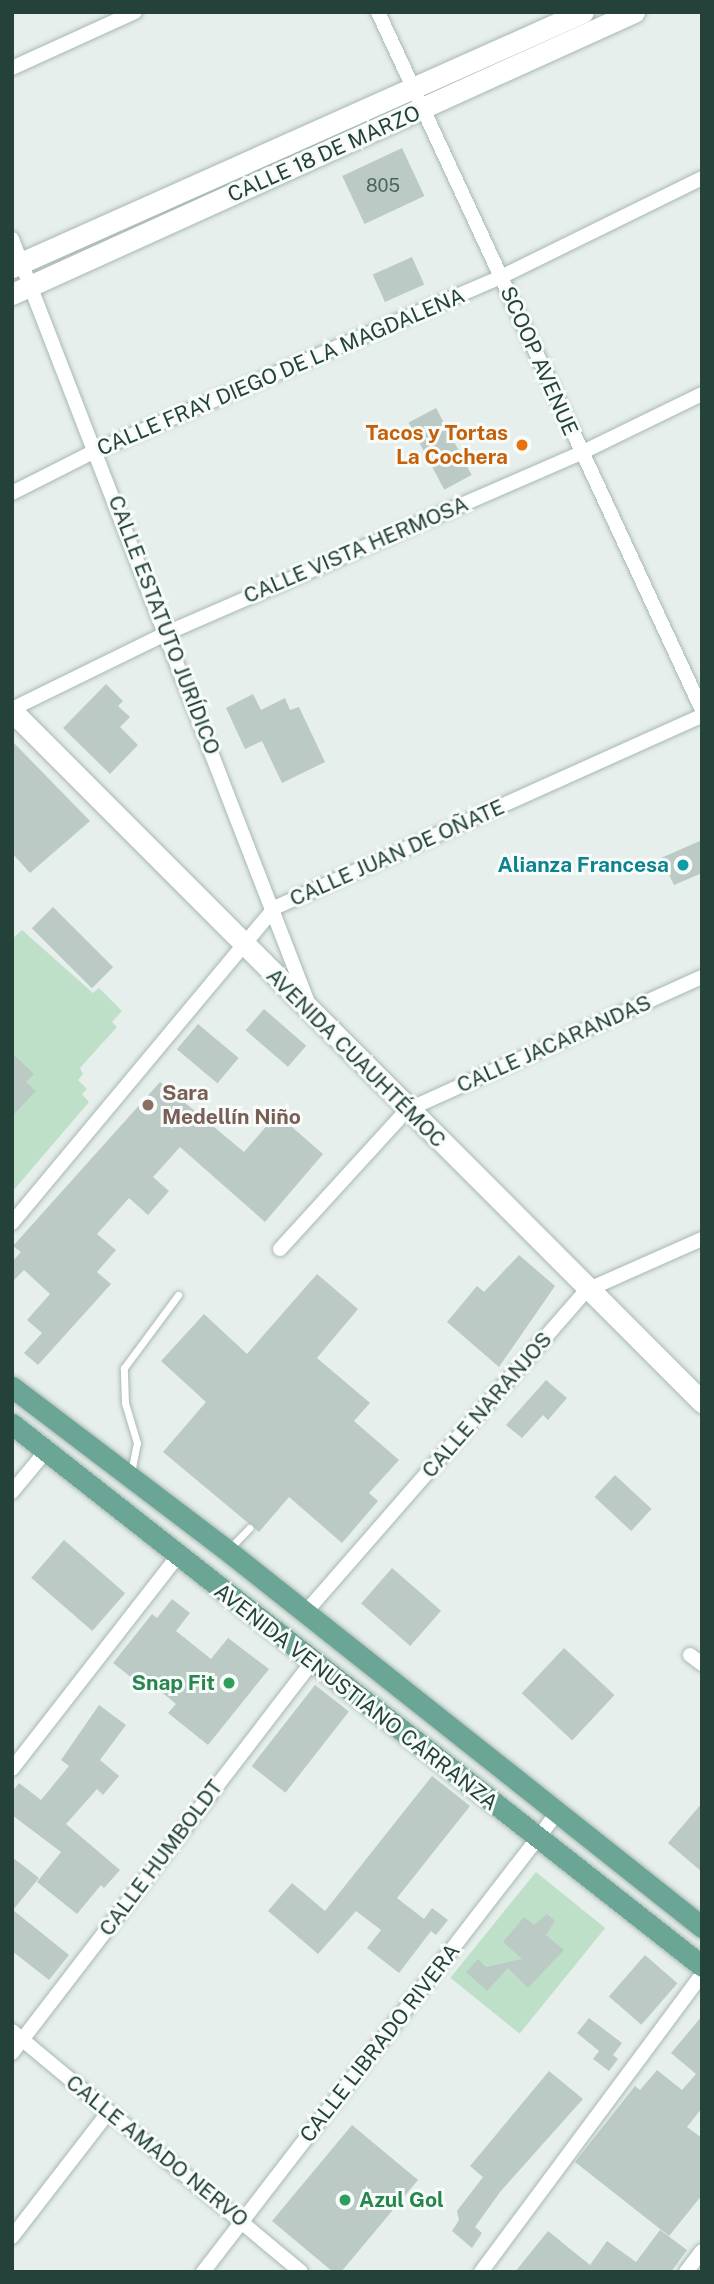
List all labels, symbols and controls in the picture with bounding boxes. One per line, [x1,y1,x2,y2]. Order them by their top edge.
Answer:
street label: CALLE 18 DE MARZO [224,100,424,208]
house number: 805 [366,175,400,197]
street label: SCOOP AVENUE [495,282,583,440]
street label: CALLE FRAY DIEGO DE LA MAGDALENA [93,283,469,461]
place label: Tacos y Tortas La Cochera [365,420,508,470]
marker: Tacos y Tortas La Cochera [514,437,530,453]
street label: CALLE VISTA HERMOSA [240,491,472,609]
street label: CALLE ESTATUTO JURÍDICO [103,492,225,758]
street label: CALLE JUAN DE OÑATE [286,794,508,912]
place label: Alianza Francesa [498,852,669,878]
marker: Alianza Francesa [675,857,691,873]
street label: AVENIDA CUAUHTÉMOC [261,963,451,1153]
street label: CALLE JACARANDAS [453,990,655,1098]
place label: Sara Medellín Niño [162,1080,301,1130]
marker: Sara Medellín Niño [140,1097,156,1113]
street label: CALLE NARANJOS [417,1327,557,1483]
street label: AVENIDA VENUSTIANO CARRANZA [209,1578,503,1816]
place label: Snap Fit [131,1670,215,1696]
marker: Snap Fit [221,1675,237,1691]
street label: CALLE HUMBOLDT [94,1775,228,1941]
street label: CALLE LIBRADO RIVERA [295,1939,465,2147]
street label: CALLE AMADO NERVO [61,2070,253,2232]
place label: Azul Gol [359,2187,444,2213]
marker: Azul Gol [337,2192,353,2208]

